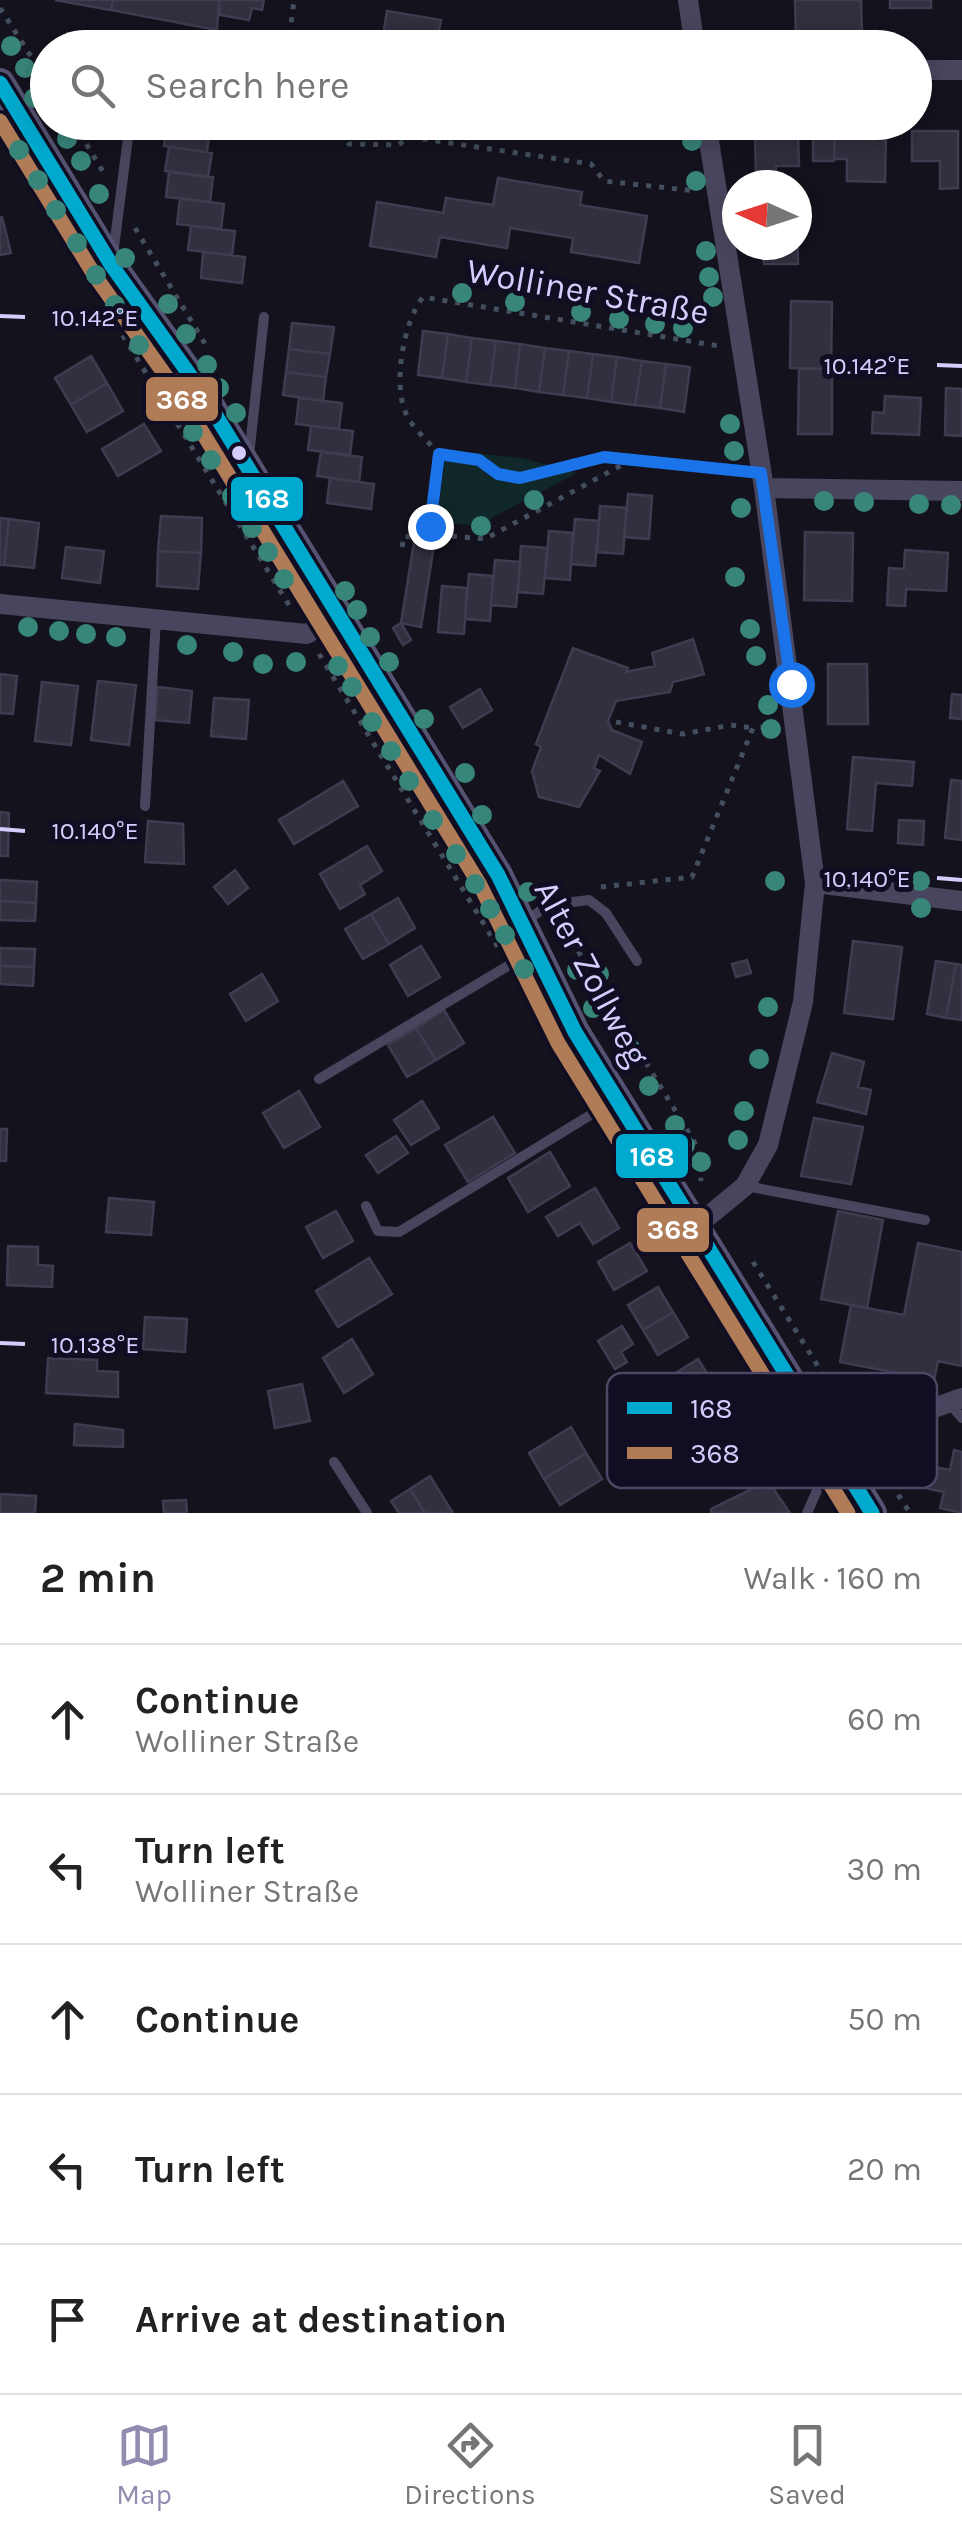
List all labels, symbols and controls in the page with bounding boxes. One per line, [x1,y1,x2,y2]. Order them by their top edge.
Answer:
search box [30,30,932,140]
icon: search [65,58,120,113]
text: Search here [145,63,349,108]
north arrow [722,170,812,260]
street label: Wolliner Straße [464,250,712,333]
text: 10.142°E [52,303,138,332]
text: 10.142°E [824,351,910,380]
line badge: 368 [144,375,220,423]
text: 368 [156,383,208,416]
unlabelled marker [229,443,249,463]
line badge: 168 [229,475,305,523]
text: 168 [244,482,290,515]
route end [408,504,454,550]
route start [769,662,815,708]
text: 10.140°E [51,816,139,845]
text: 10.140°E [823,864,911,893]
street label: Alter Zollweg [525,873,658,1073]
line badge: 168 [614,1132,690,1180]
text: 168 [629,1140,675,1173]
line badge: 368 [635,1206,711,1254]
text: 368 [647,1213,699,1246]
text: 10.138°E [51,1330,139,1359]
legend [607,1373,937,1488]
text: 168 [690,1392,733,1425]
text: 368 [690,1437,740,1470]
text: 2 min [40,1553,156,1603]
text: Walk · 160 m [743,1560,922,1597]
text: Continue [135,1678,299,1723]
icon: ahead [40,1692,95,1747]
text: 60 m [847,1701,922,1738]
text: Wolliner Straße [135,1723,359,1760]
text: Turn left [135,1828,285,1873]
icon: left [40,1842,95,1897]
text: 30 m [847,1851,922,1888]
text: Wolliner Straße [135,1873,359,1910]
icon: ahead [40,1992,95,2047]
text: Continue [135,1997,299,2042]
text: 50 m [847,2001,922,2038]
icon: left [40,2142,95,2197]
text: Turn left [135,2147,285,2192]
text: 20 m [847,2151,922,2188]
icon: arrive [40,2292,95,2347]
text: Arrive at destination [135,2297,507,2342]
tab: Map [116,2418,172,2511]
tab: Directions [404,2418,536,2511]
tab: Saved [768,2418,846,2511]

